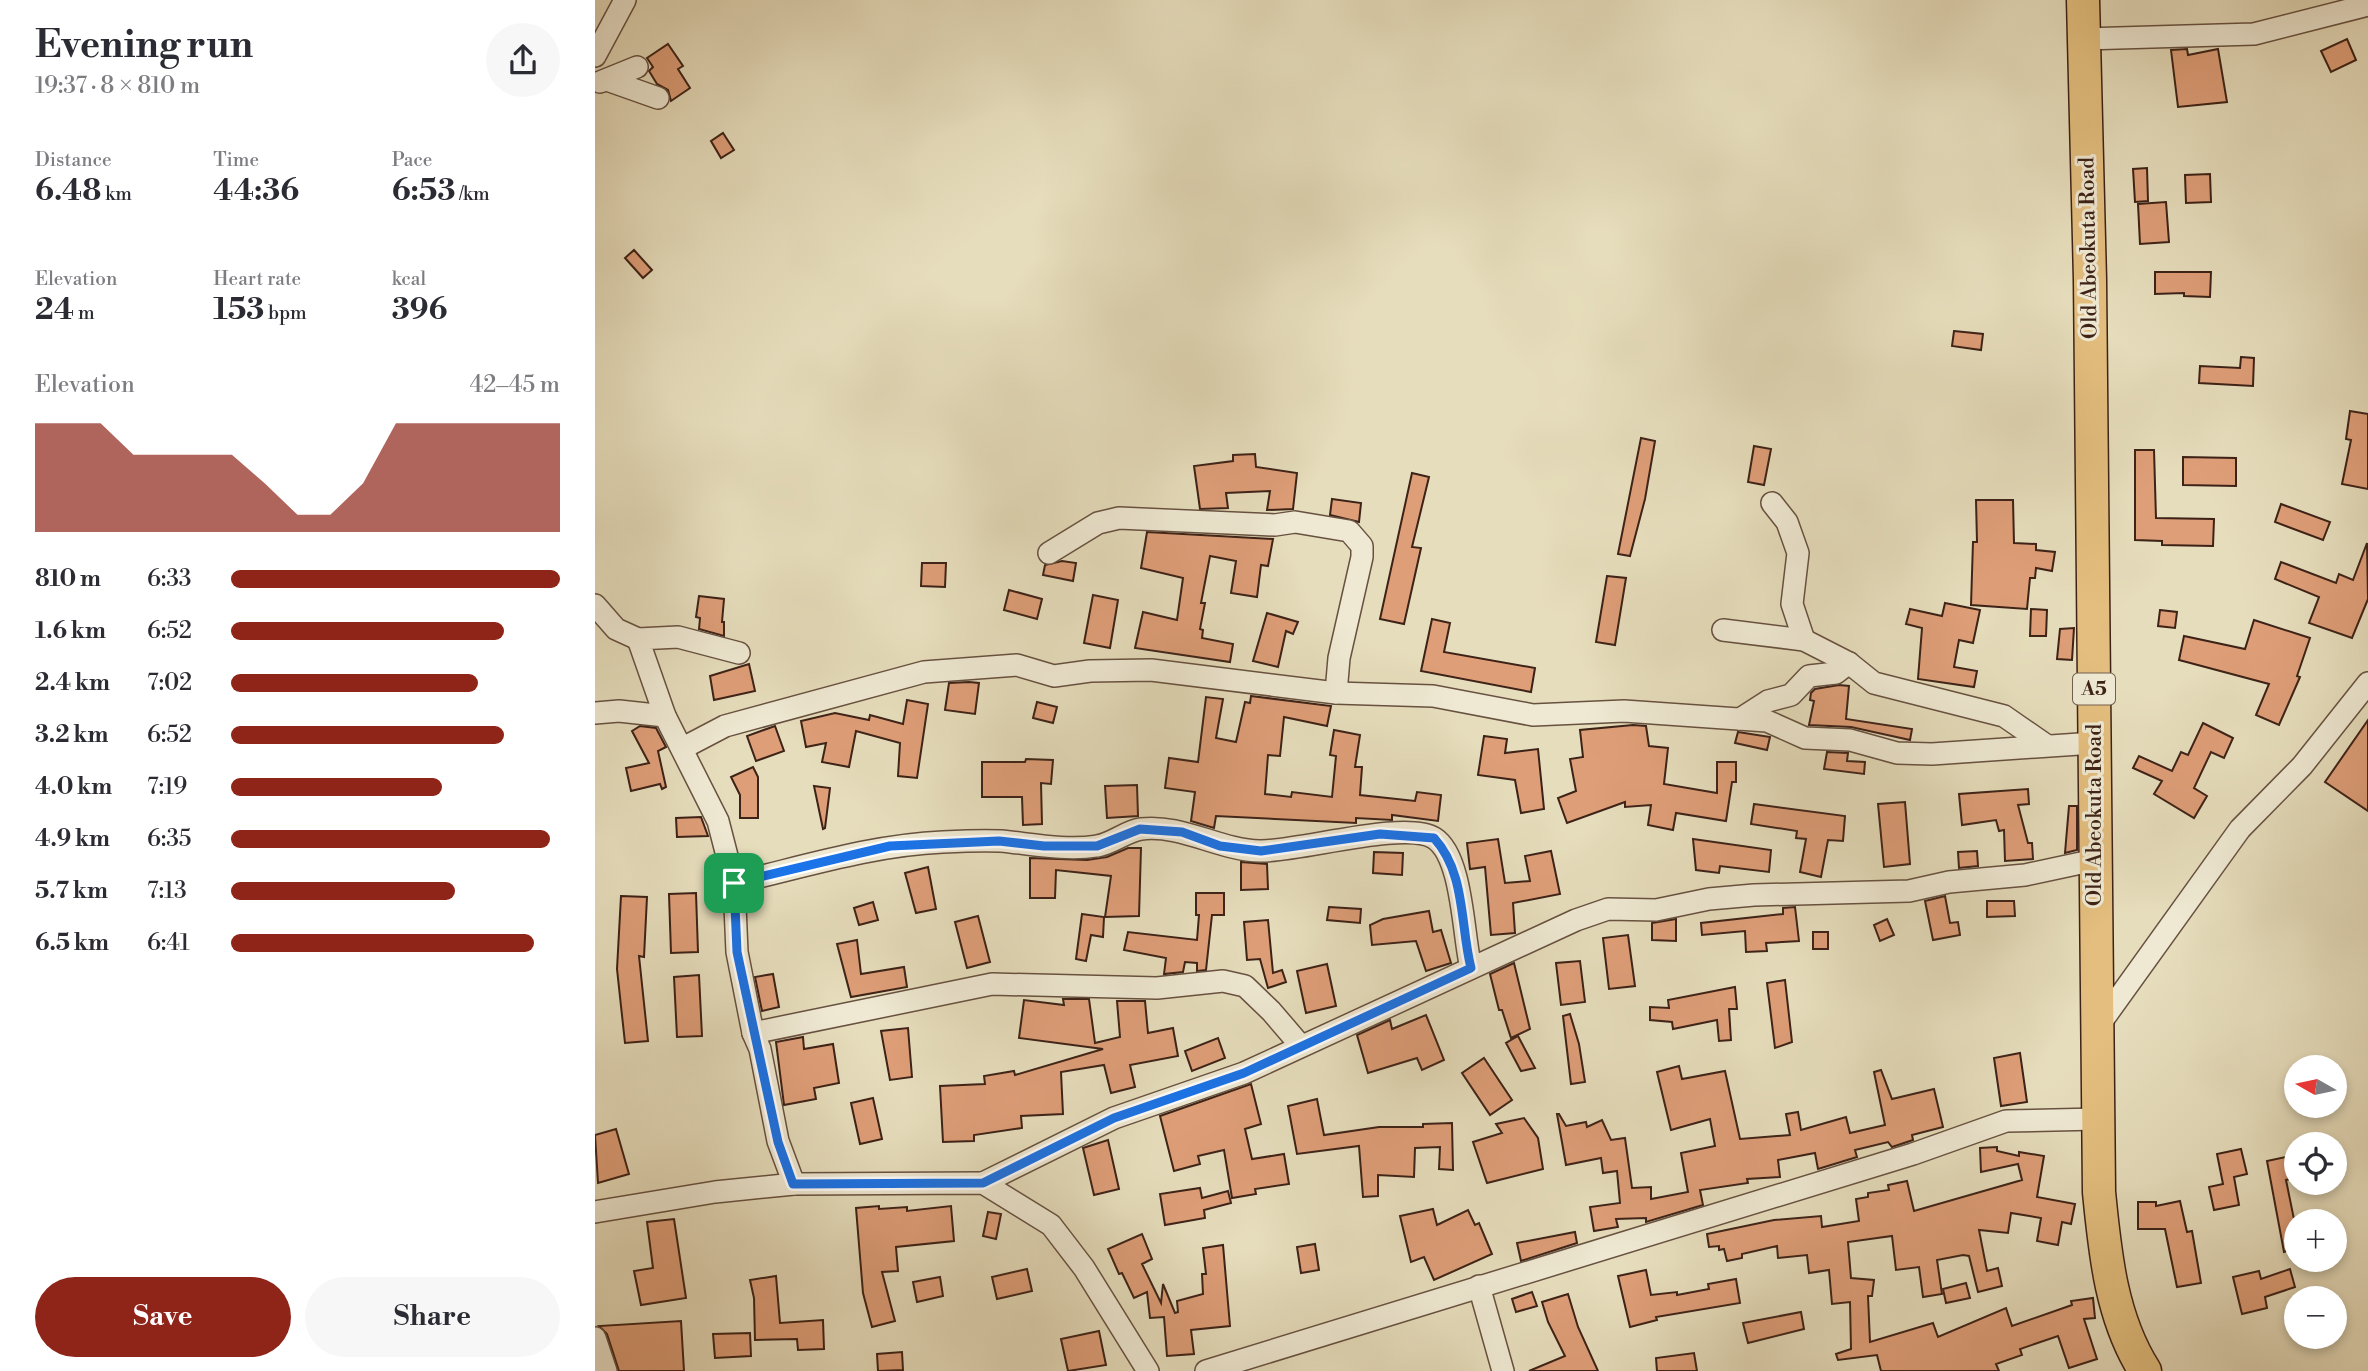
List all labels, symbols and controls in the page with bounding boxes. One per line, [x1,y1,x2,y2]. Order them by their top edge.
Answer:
text: Evening run [35,22,253,69]
button: share [486,23,560,97]
text: 19:37 · 8 × 810 m [35,72,200,100]
text: Distance [35,148,112,172]
text: Time [213,148,259,172]
text: Pace [392,148,432,172]
street label: Old Abeokuta Road [2074,157,2104,339]
text: 6.48 [35,172,101,210]
text: 44:36 [213,172,299,210]
text: 6:53 [392,172,455,210]
text: km [101,182,132,206]
text: /km [455,182,490,206]
text: Elevation [35,267,117,291]
text: Heart rate [213,267,301,291]
text: kcal [392,267,426,291]
text: 24 [35,291,74,329]
text: 153 [213,291,264,329]
text: 396 [392,291,448,329]
text: m [74,301,95,325]
text: bpm [264,301,307,325]
text: Elevation [35,371,135,399]
text: 42–45 m [470,371,560,399]
text: 810 m [35,565,101,593]
text: 6:33 [147,565,192,593]
text: 1.6 km [35,617,106,645]
text: 6:52 [147,617,192,645]
text: 2.4 km [35,669,110,697]
text: 7:02 [147,669,192,697]
road number: A5 [2073,674,2115,704]
text: 3.2 km [35,721,108,749]
text: 6:52 [147,721,192,749]
street label: Old Abeokuta Road [2082,724,2108,906]
text: 4.0 km [35,773,112,801]
text: 7:19 [147,773,187,801]
text: 4.9 km [35,825,110,853]
text: 6:35 [147,825,192,853]
pin [704,853,764,913]
icon: arrive [715,864,753,902]
text: 5.7 km [35,877,108,905]
text: 7:13 [147,877,187,905]
text: 6.5 km [35,929,109,957]
text: 6:41 [147,929,190,957]
north arrow [2284,1055,2347,1118]
map controls [2284,1055,2347,1349]
button: locate [2284,1132,2347,1195]
button: + [2284,1209,2347,1272]
button: Save [35,1277,291,1357]
button: Share [305,1277,560,1357]
button: − [2284,1286,2347,1349]

